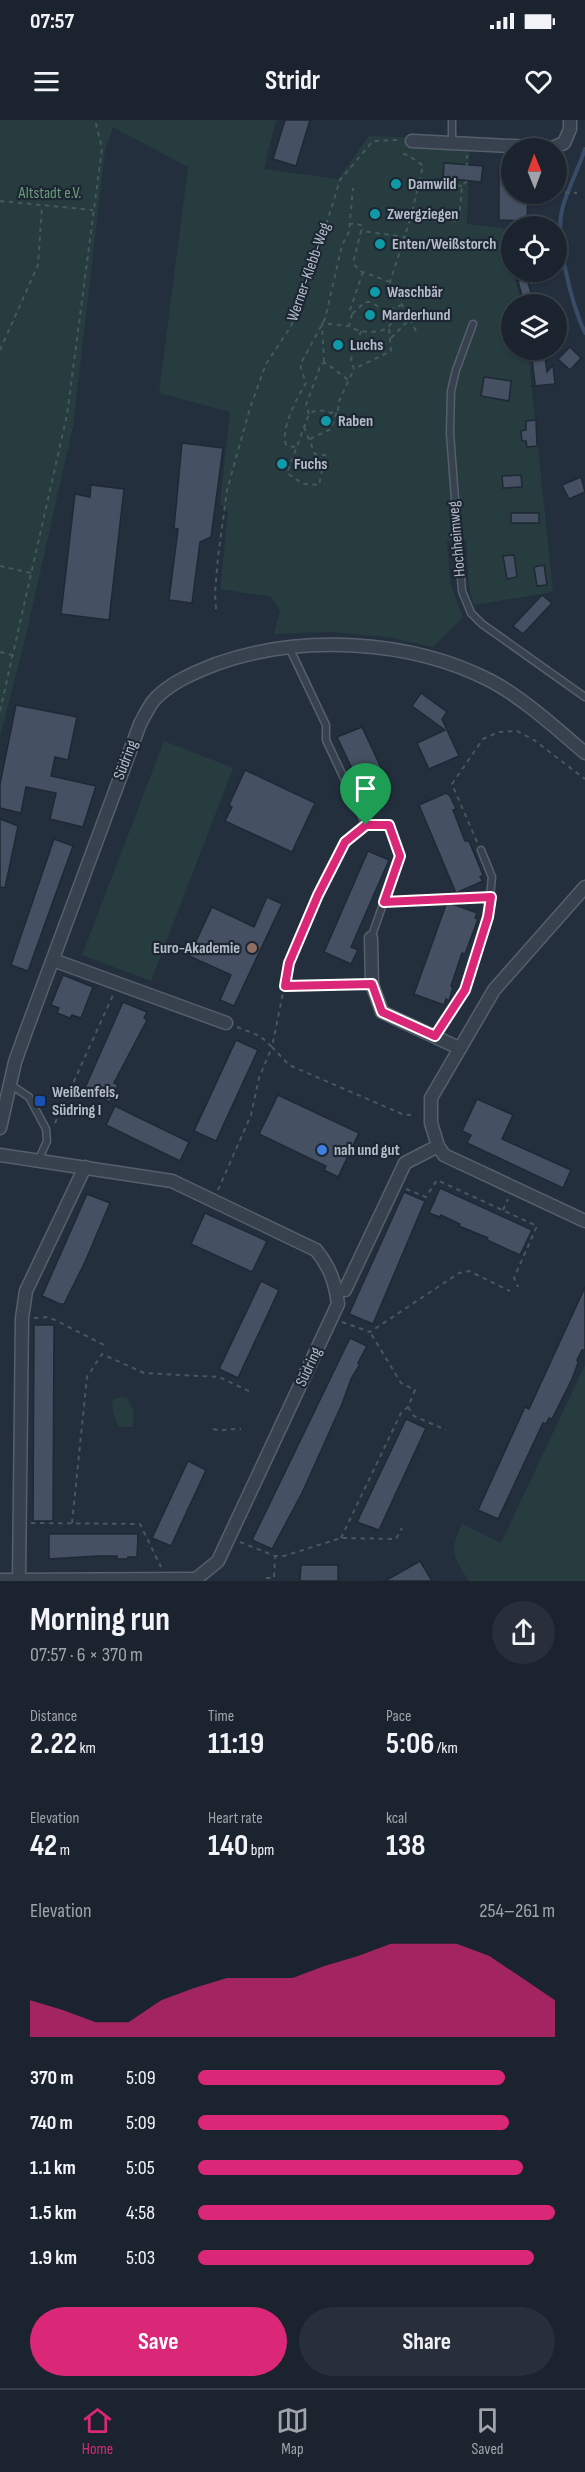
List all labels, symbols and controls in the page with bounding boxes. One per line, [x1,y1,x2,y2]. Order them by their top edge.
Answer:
text: 07:57 [30,8,74,35]
icon: menu [30,65,63,98]
text: Stridr [265,65,320,97]
icon: heart [522,65,555,98]
north arrow [501,138,567,204]
map controls [501,138,567,360]
place label: Damwild [408,175,457,194]
marker: Damwild [389,177,403,191]
park label: Altstadt e.V. [18,184,81,203]
place label: Zwergziegen [387,205,458,224]
marker: Zwergziegen [368,207,382,221]
button: locate [501,216,567,282]
street label: Werner-Klebb-Weg [283,220,335,324]
place label: Enten/Weißstorch [392,235,496,254]
marker: Enten/Weißstorch [373,237,387,251]
place label: Waschbär [387,283,443,302]
marker: Waschbär [368,285,382,299]
button: layers [501,294,567,360]
place label: Marderhund [382,306,450,325]
marker: Marderhund [363,308,377,322]
place label: Luchs [350,336,383,355]
marker: Luchs [331,338,345,352]
place label: Raben [338,412,373,431]
marker: Raben [319,414,333,428]
place label: Fuchs [294,455,328,474]
marker: Fuchs [275,457,289,471]
street label: Hochheimweg [444,500,470,578]
street label: Südring [110,737,142,783]
pin [340,763,391,825]
icon: arrive [349,772,382,805]
place label: Euro-Akademie [153,939,240,958]
marker: Euro-Akademie [245,941,259,955]
place label: Weißenfels, Südring I [52,1083,119,1120]
marker: Weißenfels, Südring I [33,1094,47,1108]
place label: nah und gut [334,1141,400,1160]
marker: nah und gut [315,1143,329,1157]
street label: Südring [292,1344,326,1390]
text: Morning run [30,1600,170,1640]
button: share [492,1601,555,1664]
text: 07:57 · 6 × 370 m [30,1643,143,1667]
text: Distance [30,1707,77,1726]
text: Time [208,1707,234,1726]
text: Pace [386,1707,411,1726]
text: 2.22 [30,1726,77,1762]
text: 11:19 [208,1726,264,1762]
text: 5:06 [386,1726,434,1762]
text: km [77,1739,96,1758]
text: /km [434,1739,458,1758]
text: Elevation [30,1809,79,1828]
text: Heart rate [208,1809,263,1828]
text: kcal [386,1809,407,1828]
text: 42 [30,1828,57,1864]
text: 140 [208,1828,248,1864]
text: 138 [386,1828,425,1864]
text: m [57,1841,70,1860]
text: bpm [248,1841,274,1860]
text: Elevation [30,1899,92,1923]
text: 254–261 m [479,1899,555,1923]
text: 370 m [30,2066,74,2090]
text: 5:09 [126,2066,156,2090]
text: 740 m [30,2111,73,2135]
text: 5:09 [126,2111,156,2135]
text: 1.1 km [30,2156,76,2180]
text: 5:05 [126,2156,155,2180]
text: 1.5 km [30,2201,76,2225]
text: 4:58 [126,2201,155,2225]
text: 1.9 km [30,2246,77,2270]
text: 5:03 [126,2246,155,2270]
button: Save [30,2307,287,2376]
button: Share [299,2307,555,2376]
tab: Home [81,2404,114,2459]
tab: Map [276,2404,309,2459]
tab: Saved [471,2404,504,2459]

